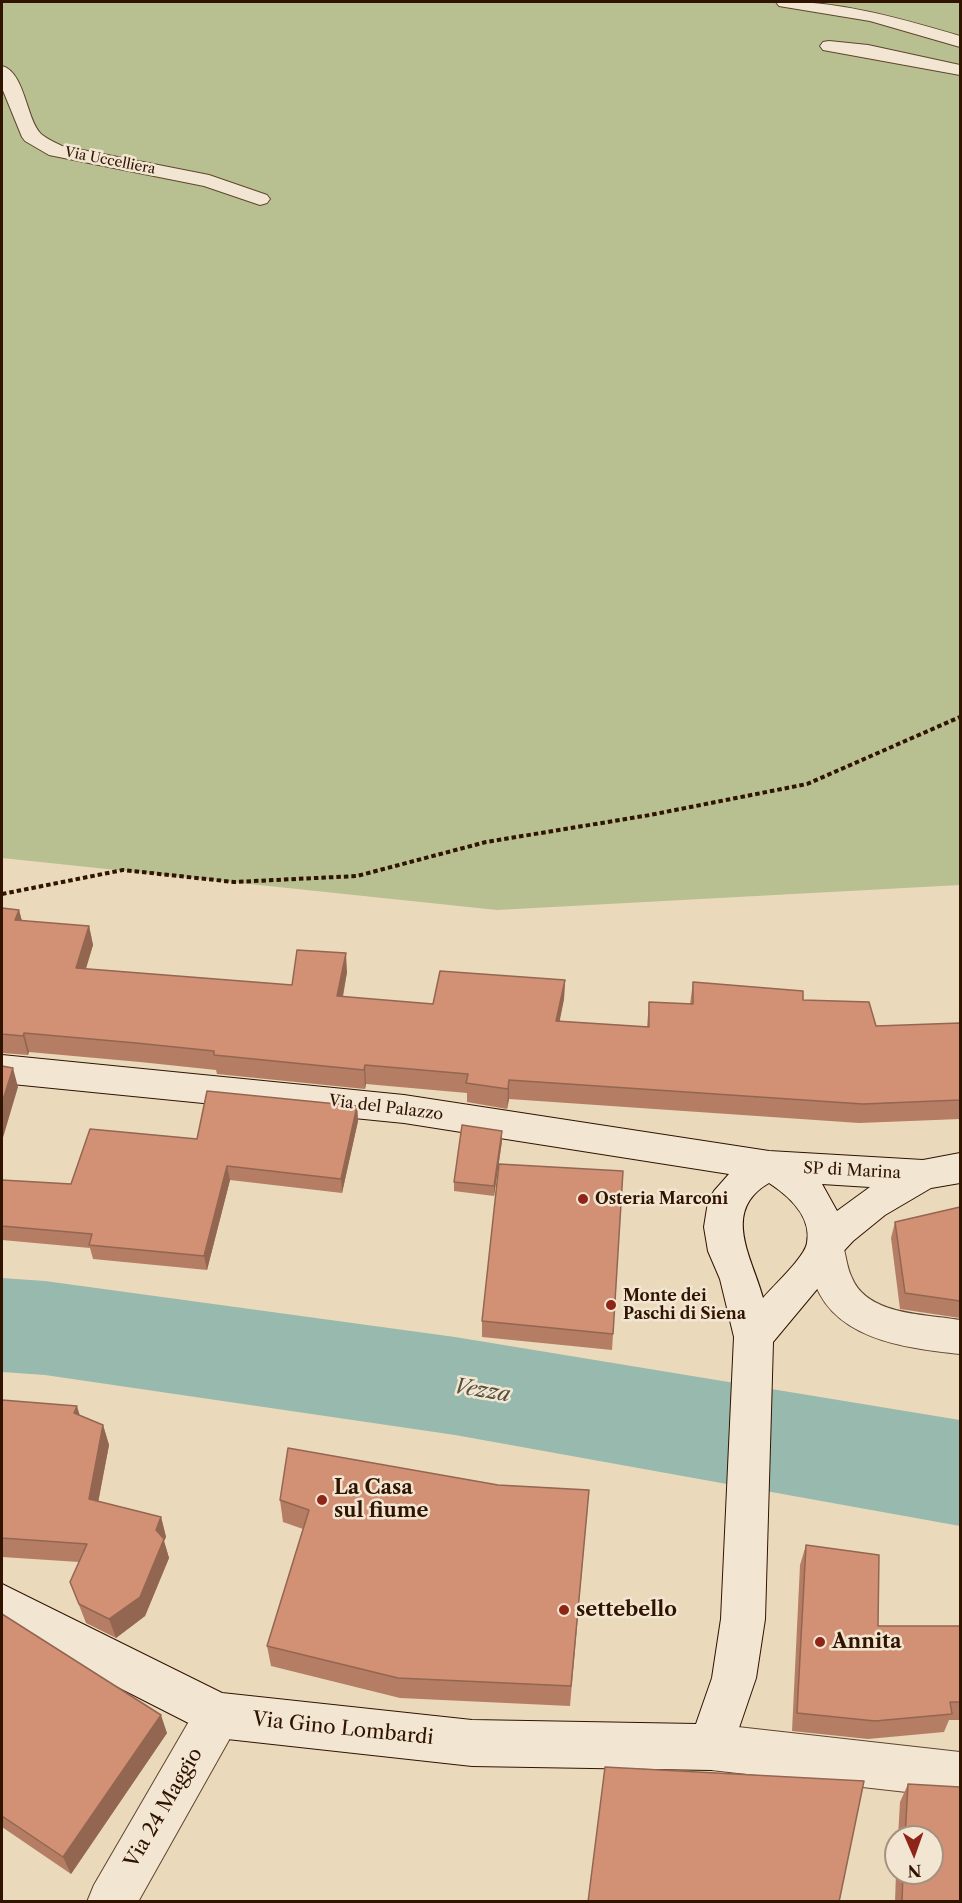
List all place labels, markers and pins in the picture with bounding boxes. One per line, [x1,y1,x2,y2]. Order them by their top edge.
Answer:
place label: Osteria Marconi [595,1189,728,1209]
marker: Osteria Marconi [576,1192,590,1206]
place label: Monte dei Paschi di Siena [623,1286,746,1324]
marker: Monte dei Paschi di Siena [604,1298,618,1312]
place label: La Casa sul fiume [334,1476,429,1523]
marker: La Casa sul fiume [315,1493,329,1507]
place label: settebello [576,1598,677,1622]
marker: settebello [557,1603,571,1617]
place label: Annita [832,1630,902,1654]
marker: Annita [813,1635,827,1649]

